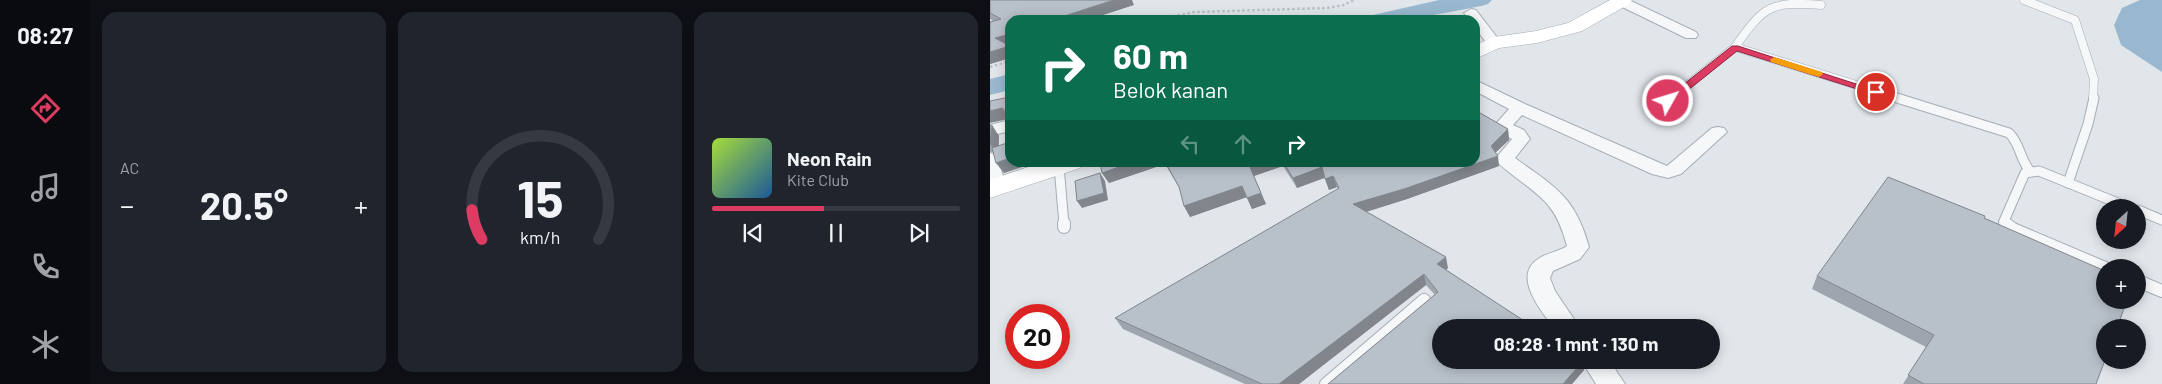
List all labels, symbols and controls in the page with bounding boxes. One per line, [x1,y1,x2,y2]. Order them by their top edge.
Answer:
text: 08:27 [17,22,73,48]
text: 60 m [1113,34,1188,76]
icon: right [1030,35,1095,100]
pin [1855,71,1897,113]
position arrow [1641,74,1693,126]
text: Belok kanan [1113,76,1228,102]
icon: arrive [1862,78,1890,106]
icon: directions [28,91,63,126]
icon: left [1176,130,1204,158]
icon: ahead [1229,130,1257,158]
icon: right [1282,130,1310,158]
text: Neon Rain [787,147,872,170]
text: AC [120,158,139,177]
text: 15 [517,166,563,228]
icon: music [28,170,63,205]
text: Kite Club [787,170,849,189]
text: 20.5° [200,182,288,228]
text: − [120,188,134,222]
text: + [354,188,368,222]
north arrow [2096,199,2146,249]
map controls [2096,199,2146,369]
icon: previous [739,219,767,247]
icon: pause [822,219,850,247]
icon: next [905,219,933,247]
text: km/h [520,226,560,248]
icon: phone [28,249,63,284]
button: + [2096,259,2146,309]
speed limit sign: 20 [1005,304,1070,369]
button: − [2096,319,2146,369]
icon: climate [28,327,63,362]
text: 08:28 · 1 mnt · 130 m [1494,332,1658,355]

